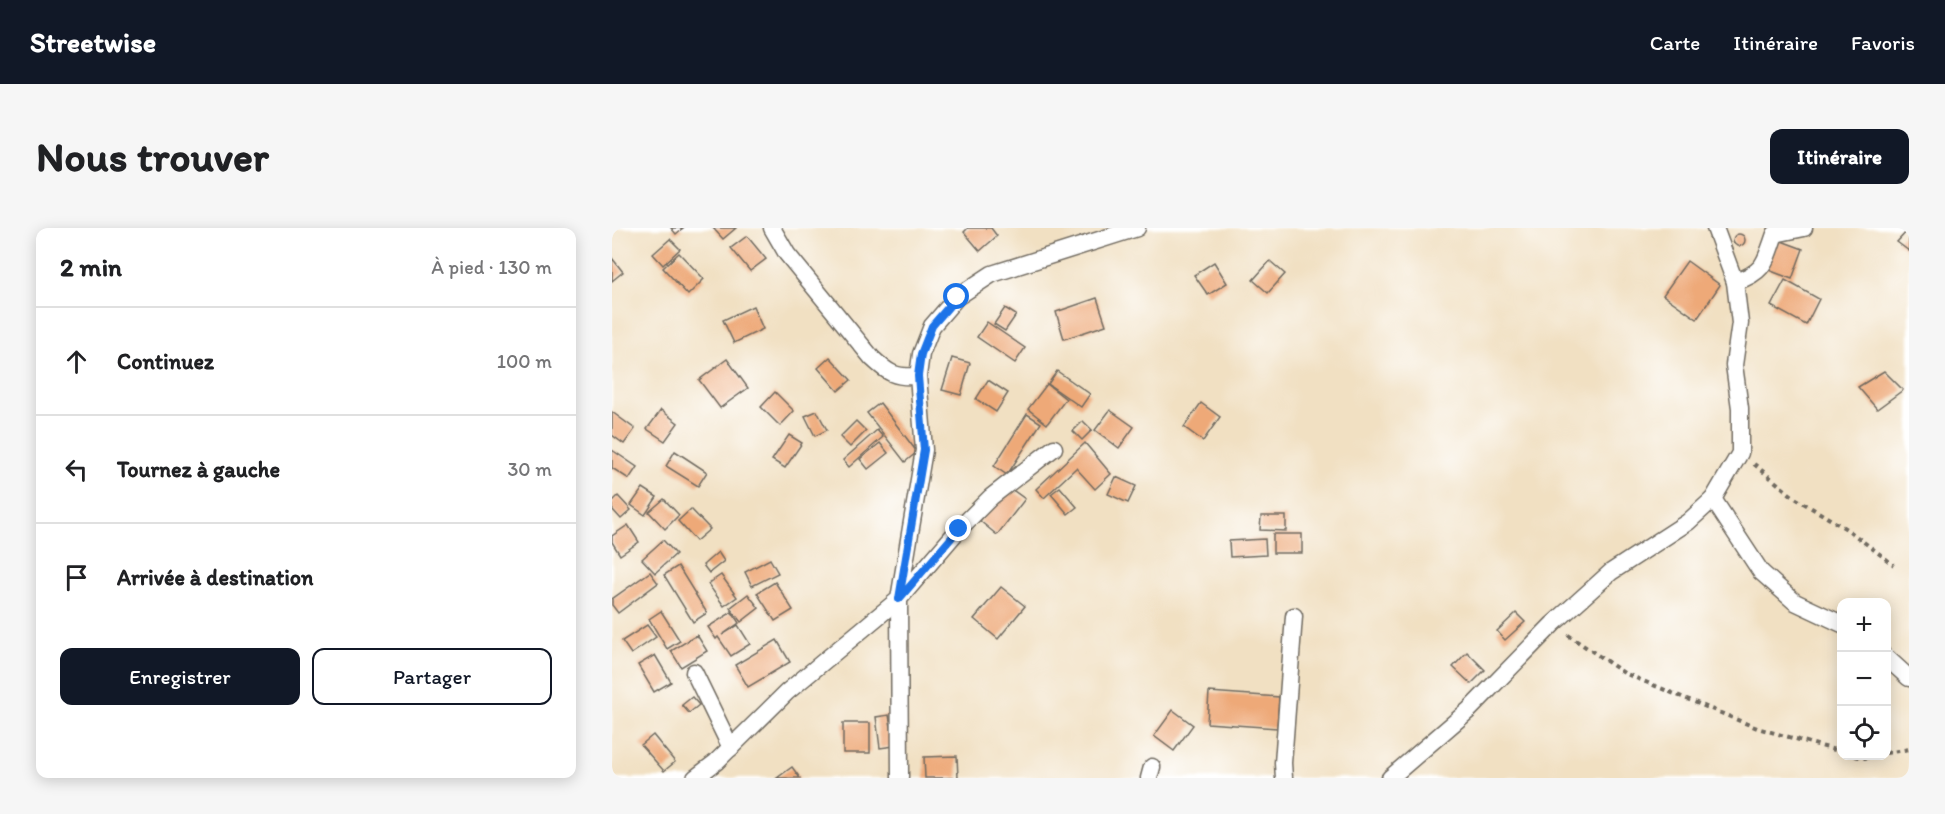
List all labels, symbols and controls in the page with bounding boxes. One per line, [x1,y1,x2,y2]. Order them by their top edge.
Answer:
text: Streetwise [30,25,156,59]
text: Carte [1650,30,1700,55]
text: Itinéraire [1733,30,1818,55]
text: Favoris [1851,30,1915,55]
button: Itinéraire [1770,129,1909,184]
text: Nous trouver [36,131,269,182]
text: 2 min [60,251,122,283]
text: À pied · 130 m [431,255,552,279]
route start [943,283,969,309]
icon: ahead [60,345,93,378]
text: Continuez [117,348,214,375]
text: 100 m [497,349,552,373]
icon: left [60,453,93,486]
text: Tournez à gauche [117,456,280,483]
text: 30 m [507,457,552,481]
route end [945,515,971,541]
icon: arrive [60,561,93,594]
text: Arrivée à destination [117,564,313,591]
map controls [1837,598,1891,760]
button: + [1837,598,1891,652]
button: Enregistrer [60,648,300,705]
button: Partager [312,648,552,705]
button: − [1837,652,1891,706]
button: locate [1837,706,1891,760]

